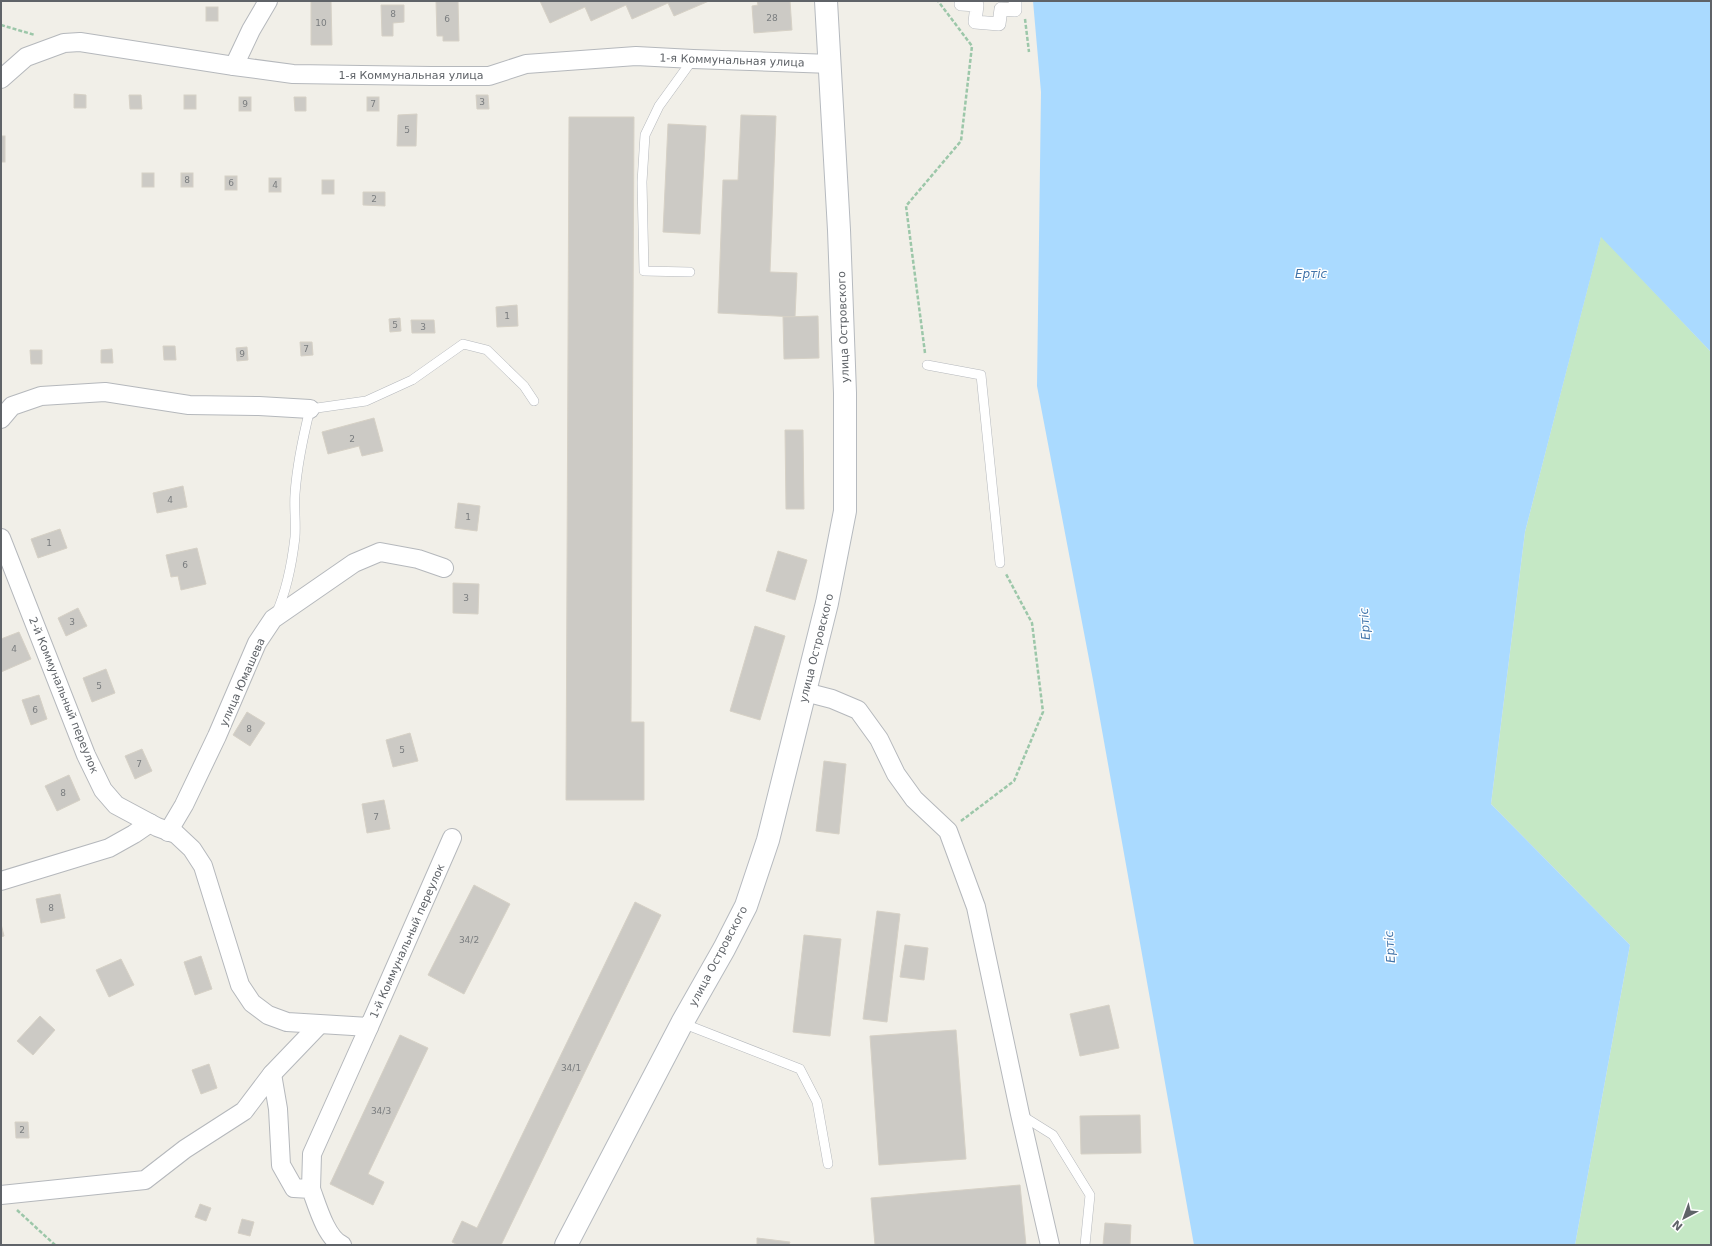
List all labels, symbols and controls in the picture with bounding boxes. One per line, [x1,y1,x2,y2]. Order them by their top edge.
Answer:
house number: 8 [390,9,396,19]
house number: 28 [766,13,778,23]
house number: 6 [444,14,450,24]
house number: 10 [315,18,327,28]
street label: 1-я Коммунальная улица [659,51,805,70]
street label: 1-я Коммунальная улица [338,69,484,82]
house number: 3 [479,97,485,107]
house number: 9 [242,99,248,109]
house number: 7 [370,99,376,109]
house number: 5 [404,125,410,135]
house number: 8 [184,175,190,185]
house number: 6 [228,178,234,188]
house number: 4 [272,180,278,190]
house number: 2 [371,194,377,204]
water label: Ертіс [1295,267,1327,281]
street label: улица Островского [835,271,852,383]
house number: 1 [504,311,510,321]
house number: 5 [392,320,398,330]
house number: 3 [420,322,426,332]
house number: 7 [303,344,309,354]
house number: 9 [239,349,245,359]
house number: 2 [349,434,355,444]
house number: 4 [167,495,173,505]
house number: 1 [465,512,471,522]
house number: 1 [46,538,52,548]
house number: 6 [182,560,188,570]
street label: улица Островского [797,592,836,704]
house number: 3 [463,593,469,603]
water label: Ертіс [1357,607,1373,641]
street label: 2-й Коммунальный переулок [26,615,101,776]
house number: 3 [69,617,75,627]
street label: улица Юмашева [217,636,268,728]
house number: 4 [11,644,17,654]
house number: 5 [96,681,102,691]
house number: 6 [32,705,38,715]
house number: 8 [246,724,252,734]
house number: 5 [399,745,405,755]
house number: 7 [136,759,142,769]
house number: 8 [60,788,66,798]
house number: 7 [373,812,379,822]
street label: 1-й Коммунальный переулок [367,862,448,1021]
house number: 8 [48,903,54,913]
street label: улица Островского [686,904,751,1009]
water label: Ертіс [1382,930,1398,964]
house number: 34/2 [459,935,479,945]
house number: 34/1 [561,1063,581,1073]
house number: 34/3 [371,1106,391,1116]
house number: 2 [19,1125,25,1135]
north arrow [1664,1198,1704,1238]
text: N [1670,1217,1686,1233]

